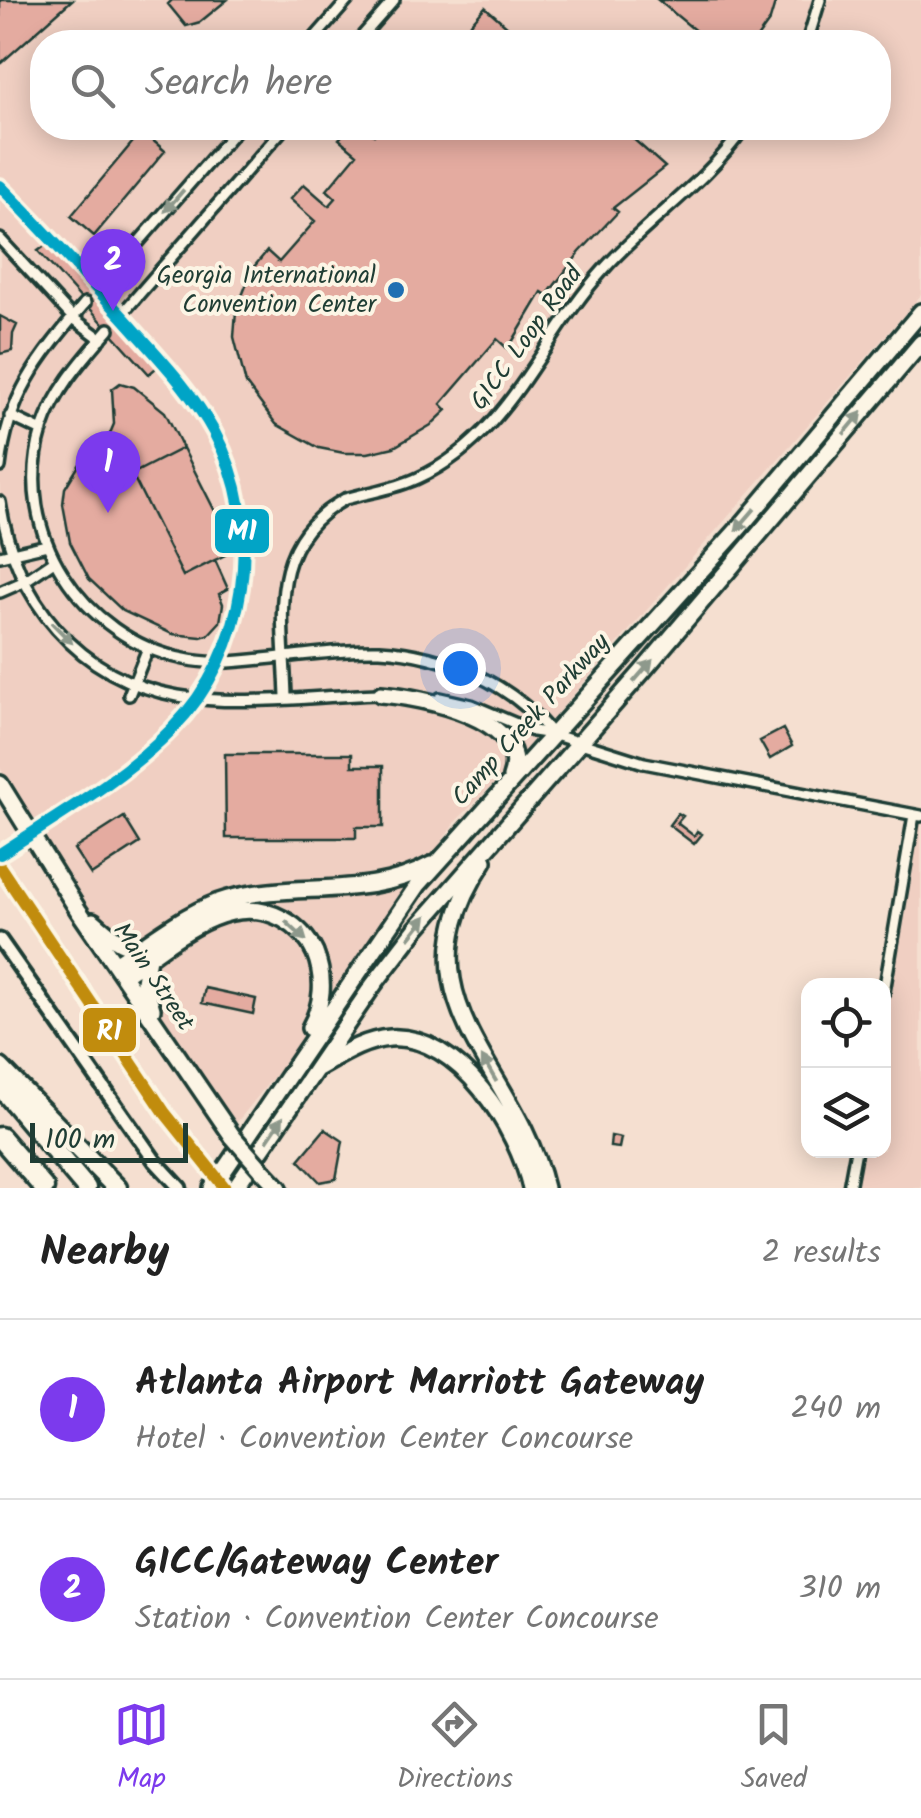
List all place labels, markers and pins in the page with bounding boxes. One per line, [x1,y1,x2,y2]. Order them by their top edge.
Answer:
pin: 2 [80,228,146,311]
place label: Georgia International Convention Center [157,256,378,325]
marker: Georgia International Convention Center [385,279,407,301]
pin: 1 [76,430,140,513]

